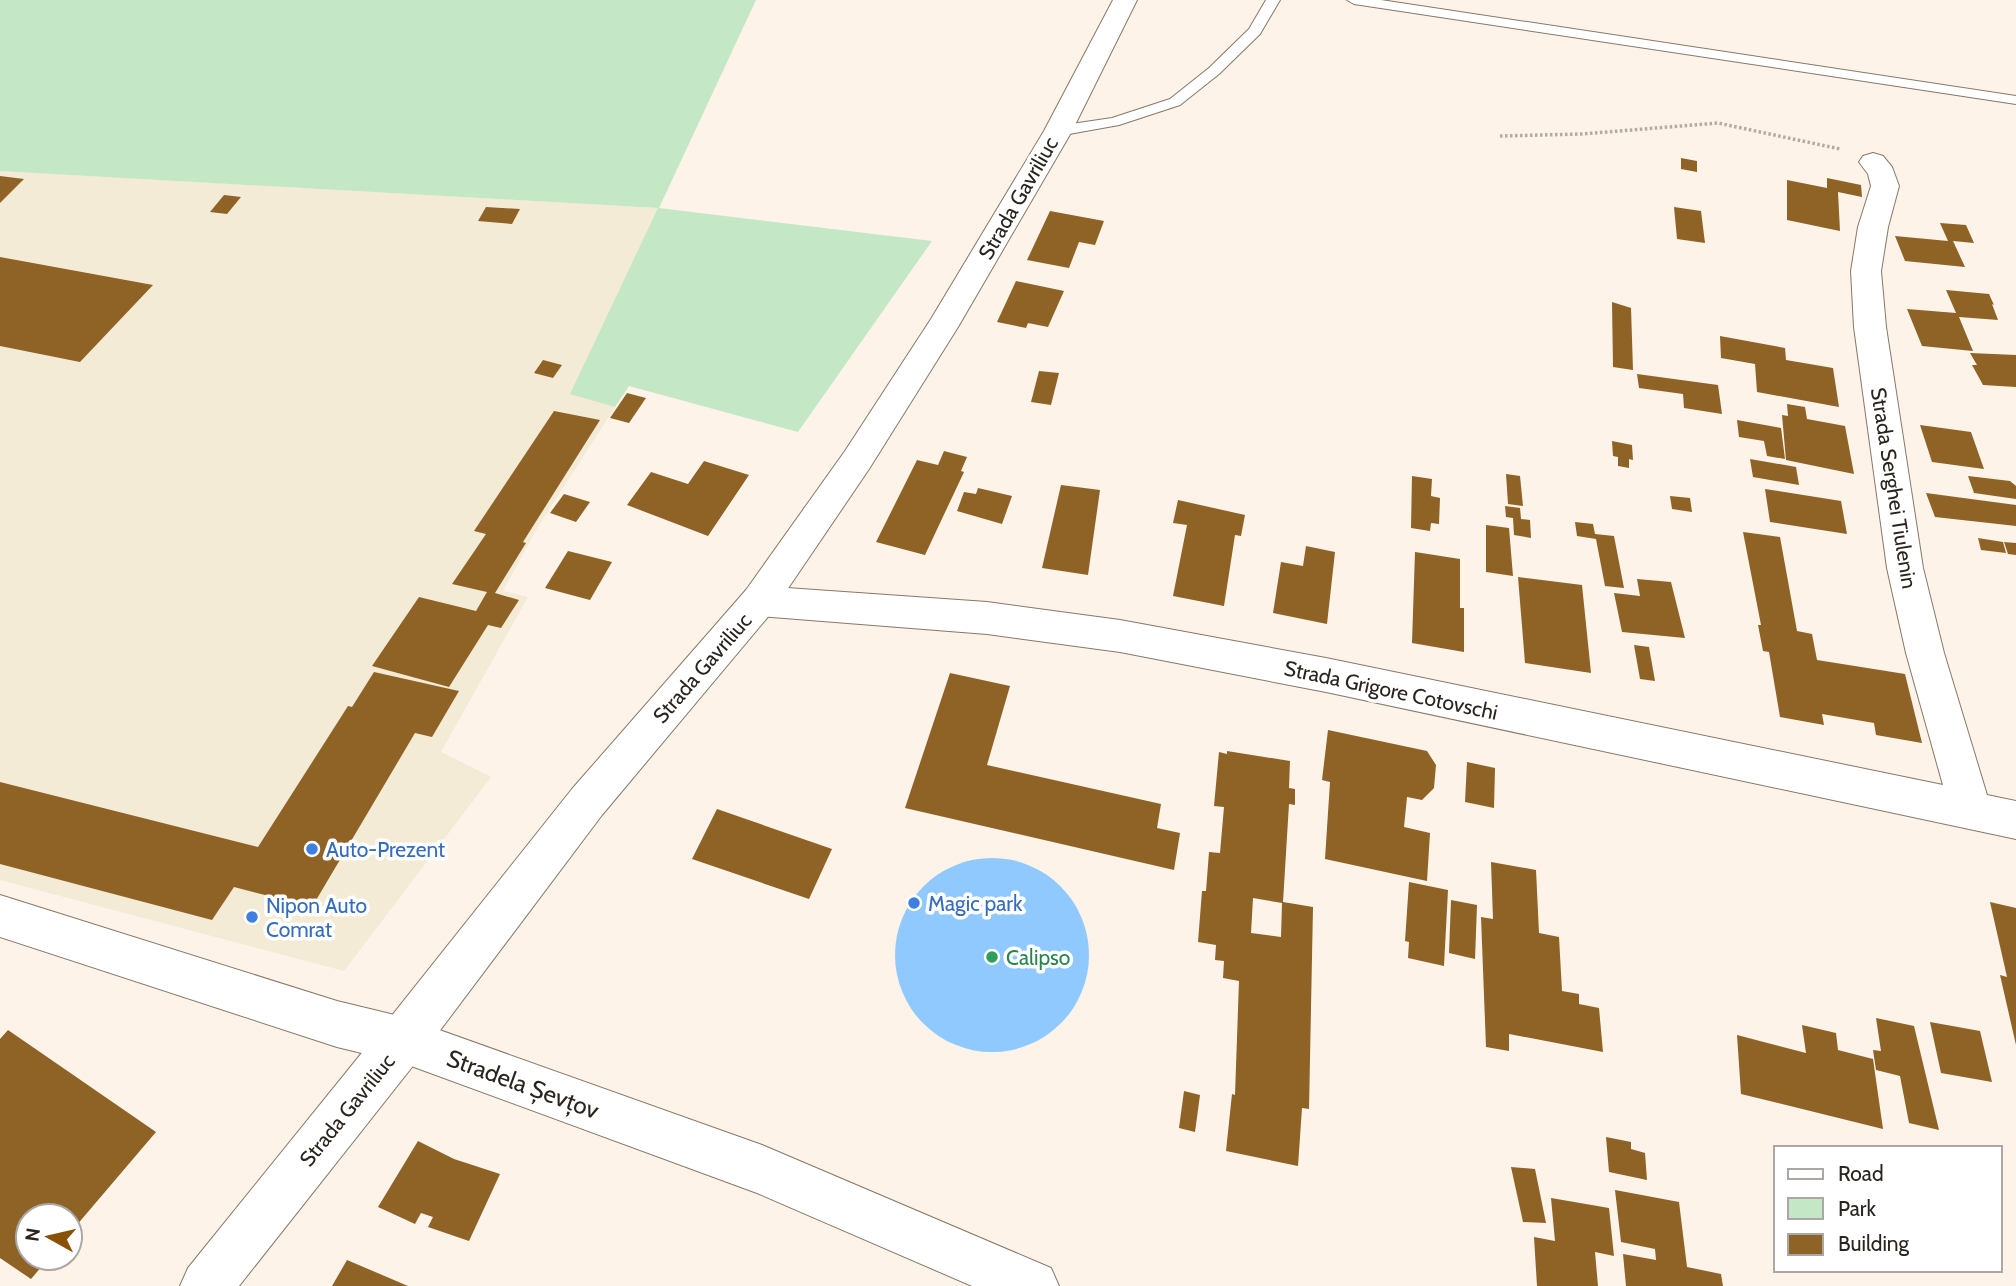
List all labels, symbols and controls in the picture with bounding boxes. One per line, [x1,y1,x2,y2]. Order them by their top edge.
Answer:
street label: Strada Gavriliuc [973,132,1063,264]
street label: Strada Serghei Tiulenin [1866,386,1922,590]
street label: Strada Gavriliuc [648,608,756,728]
street label: Strada Grigore Cotovschi [1282,655,1500,725]
place label: Auto-Prezent [326,837,445,862]
marker: Auto-Prezent [304,841,320,857]
place label: Magic park [928,891,1023,916]
place label: Nipon Auto Comrat [266,893,367,942]
marker: Magic park [906,895,922,911]
marker: Nipon Auto Comrat [244,909,260,925]
place label: Calipso [1006,945,1070,970]
marker: Calipso [984,949,1000,965]
street label: Stradela Șevțov [443,1043,603,1126]
street label: Strada Gavriliuc [294,1049,400,1171]
legend [1774,1146,2002,1272]
text: Road [1838,1161,1884,1186]
text: Park [1838,1196,1876,1221]
north arrow [14,1202,84,1272]
text: N [20,1226,45,1243]
text: Building [1838,1231,1910,1256]

